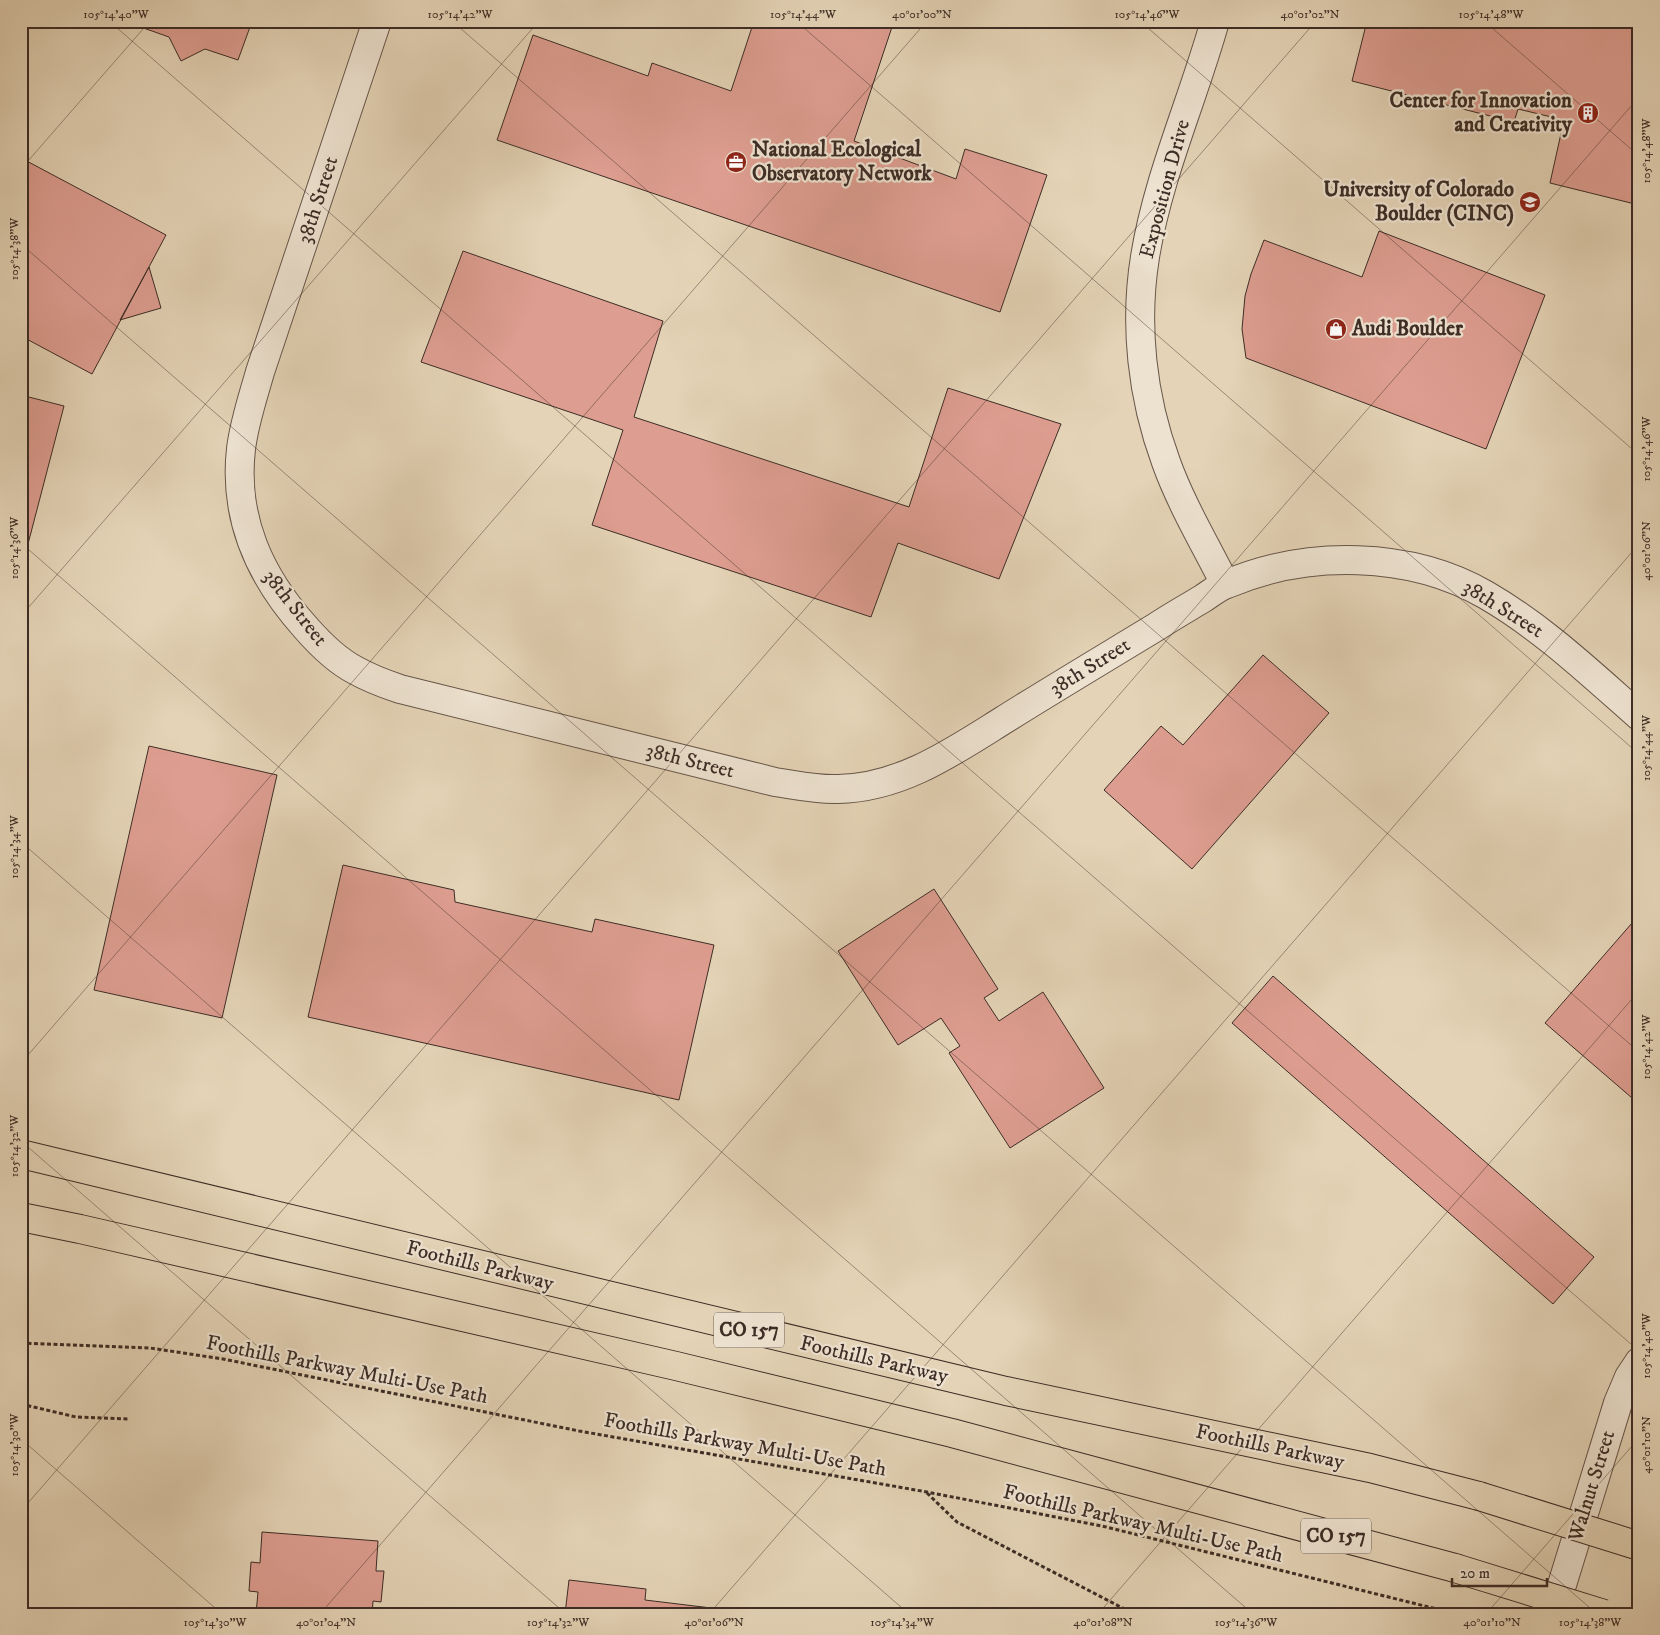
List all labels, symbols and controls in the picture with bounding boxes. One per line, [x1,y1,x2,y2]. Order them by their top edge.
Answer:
text: 105°14'40"W [83,7,150,22]
text: 105°14'42"W [428,7,493,22]
text: 105°14'44"W [770,7,837,22]
text: 40°01'00"N [892,7,952,22]
text: 105°14'46"W [1114,7,1181,22]
text: 40°01'02"N [1280,7,1340,22]
text: 105°14'48"W [1459,7,1524,22]
place label: Center for Innovation and Creativity [1389,88,1573,138]
building icon: Center for Innovation and Creativity [1576,101,1600,125]
street label: Exposition Drive [1134,116,1196,261]
text: 105°14'48"W [1639,118,1654,183]
place label: National Ecological Observatory Network [752,137,932,187]
office icon: National Ecological Observatory Network [724,150,748,174]
street label: 38th Street [292,153,344,247]
place label: University of Colorado Boulder (CINC) [1323,177,1514,227]
school or university icon: University of Colorado Boulder (CINC) [1518,190,1542,214]
text: 105°14'38"W [7,217,22,280]
place label: Audi Boulder [1351,316,1464,342]
shop icon: Audi Boulder [1324,317,1348,341]
text: 105°14'46"W [1639,415,1654,482]
text: 105°14'36"W [7,516,22,579]
text: 40°01'06"N [1639,521,1654,581]
street label: 38th Street [257,564,333,652]
street label: 38th Street [1458,574,1548,644]
street label: 38th Street [1045,632,1135,702]
text: 105°14'44"W [1639,714,1654,781]
street label: 38th Street [643,737,737,785]
text: 105°14'34"W [7,814,22,879]
text: 105°14'42"W [1639,1014,1654,1079]
text: 105°14'32"W [7,1114,22,1177]
street label: Foothills Parkway [403,1235,558,1297]
road number: CO 157 [714,1312,784,1348]
text: 105°14'40"W [1639,1312,1654,1379]
street label: Foothills Parkway Multi-Use Path [204,1330,490,1410]
street label: Foothills Parkway [797,1330,952,1390]
street label: Foothills Parkway Multi-Use Path [602,1407,888,1483]
text: 105°14'30"W [7,1413,22,1476]
text: 40°01'10"N [1639,1416,1654,1474]
street label: Foothills Parkway [1193,1419,1348,1476]
street label: Walnut Street [1562,1427,1621,1546]
street label: Foothills Parkway Multi-Use Path [1000,1479,1286,1569]
road number: CO 157 [1301,1518,1371,1554]
scale bar [1452,1555,1548,1587]
text: 20 m [1460,1564,1490,1583]
text: 105°14'30"W [184,1615,247,1630]
text: 40°01'04"N [296,1615,356,1630]
text: 105°14'32"W [527,1615,590,1630]
text: 40°01'06"N [684,1615,744,1630]
text: 105°14'34"W [870,1615,935,1630]
text: 40°01'08"N [1073,1615,1133,1630]
text: 105°14'36"W [1215,1615,1278,1630]
text: 40°01'10"N [1463,1615,1521,1630]
text: 105°14'38"W [1559,1615,1622,1630]

